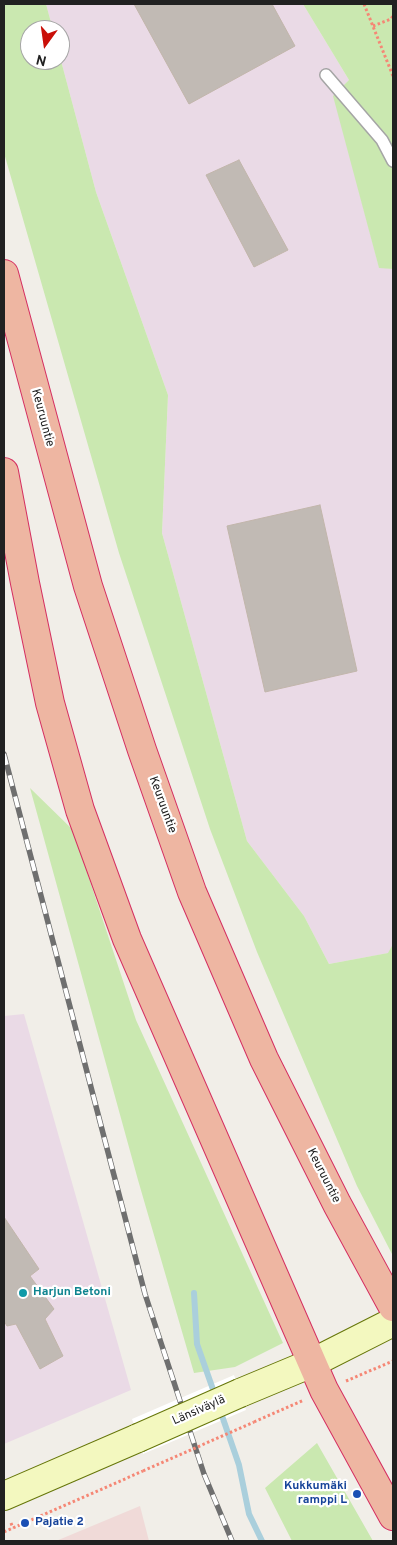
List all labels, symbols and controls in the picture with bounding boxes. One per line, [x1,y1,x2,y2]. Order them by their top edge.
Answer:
north arrow [20,20,70,70]
text: N [35,50,48,69]
street label: Keuruuntie [27,387,57,449]
street label: Keuruuntie [145,775,179,835]
street label: Keuruuntie [303,1146,343,1206]
place label: Harjun Betoni [33,1286,111,1300]
marker: Harjun Betoni [17,1287,29,1299]
street label: Länsiväylä [170,1393,228,1429]
place label: Kukkumäki ramppi L [284,1480,347,1508]
marker: Kukkumäki ramppi L [351,1488,363,1500]
place label: Pajatie 2 [35,1516,84,1530]
marker: Pajatie 2 [19,1517,31,1529]

